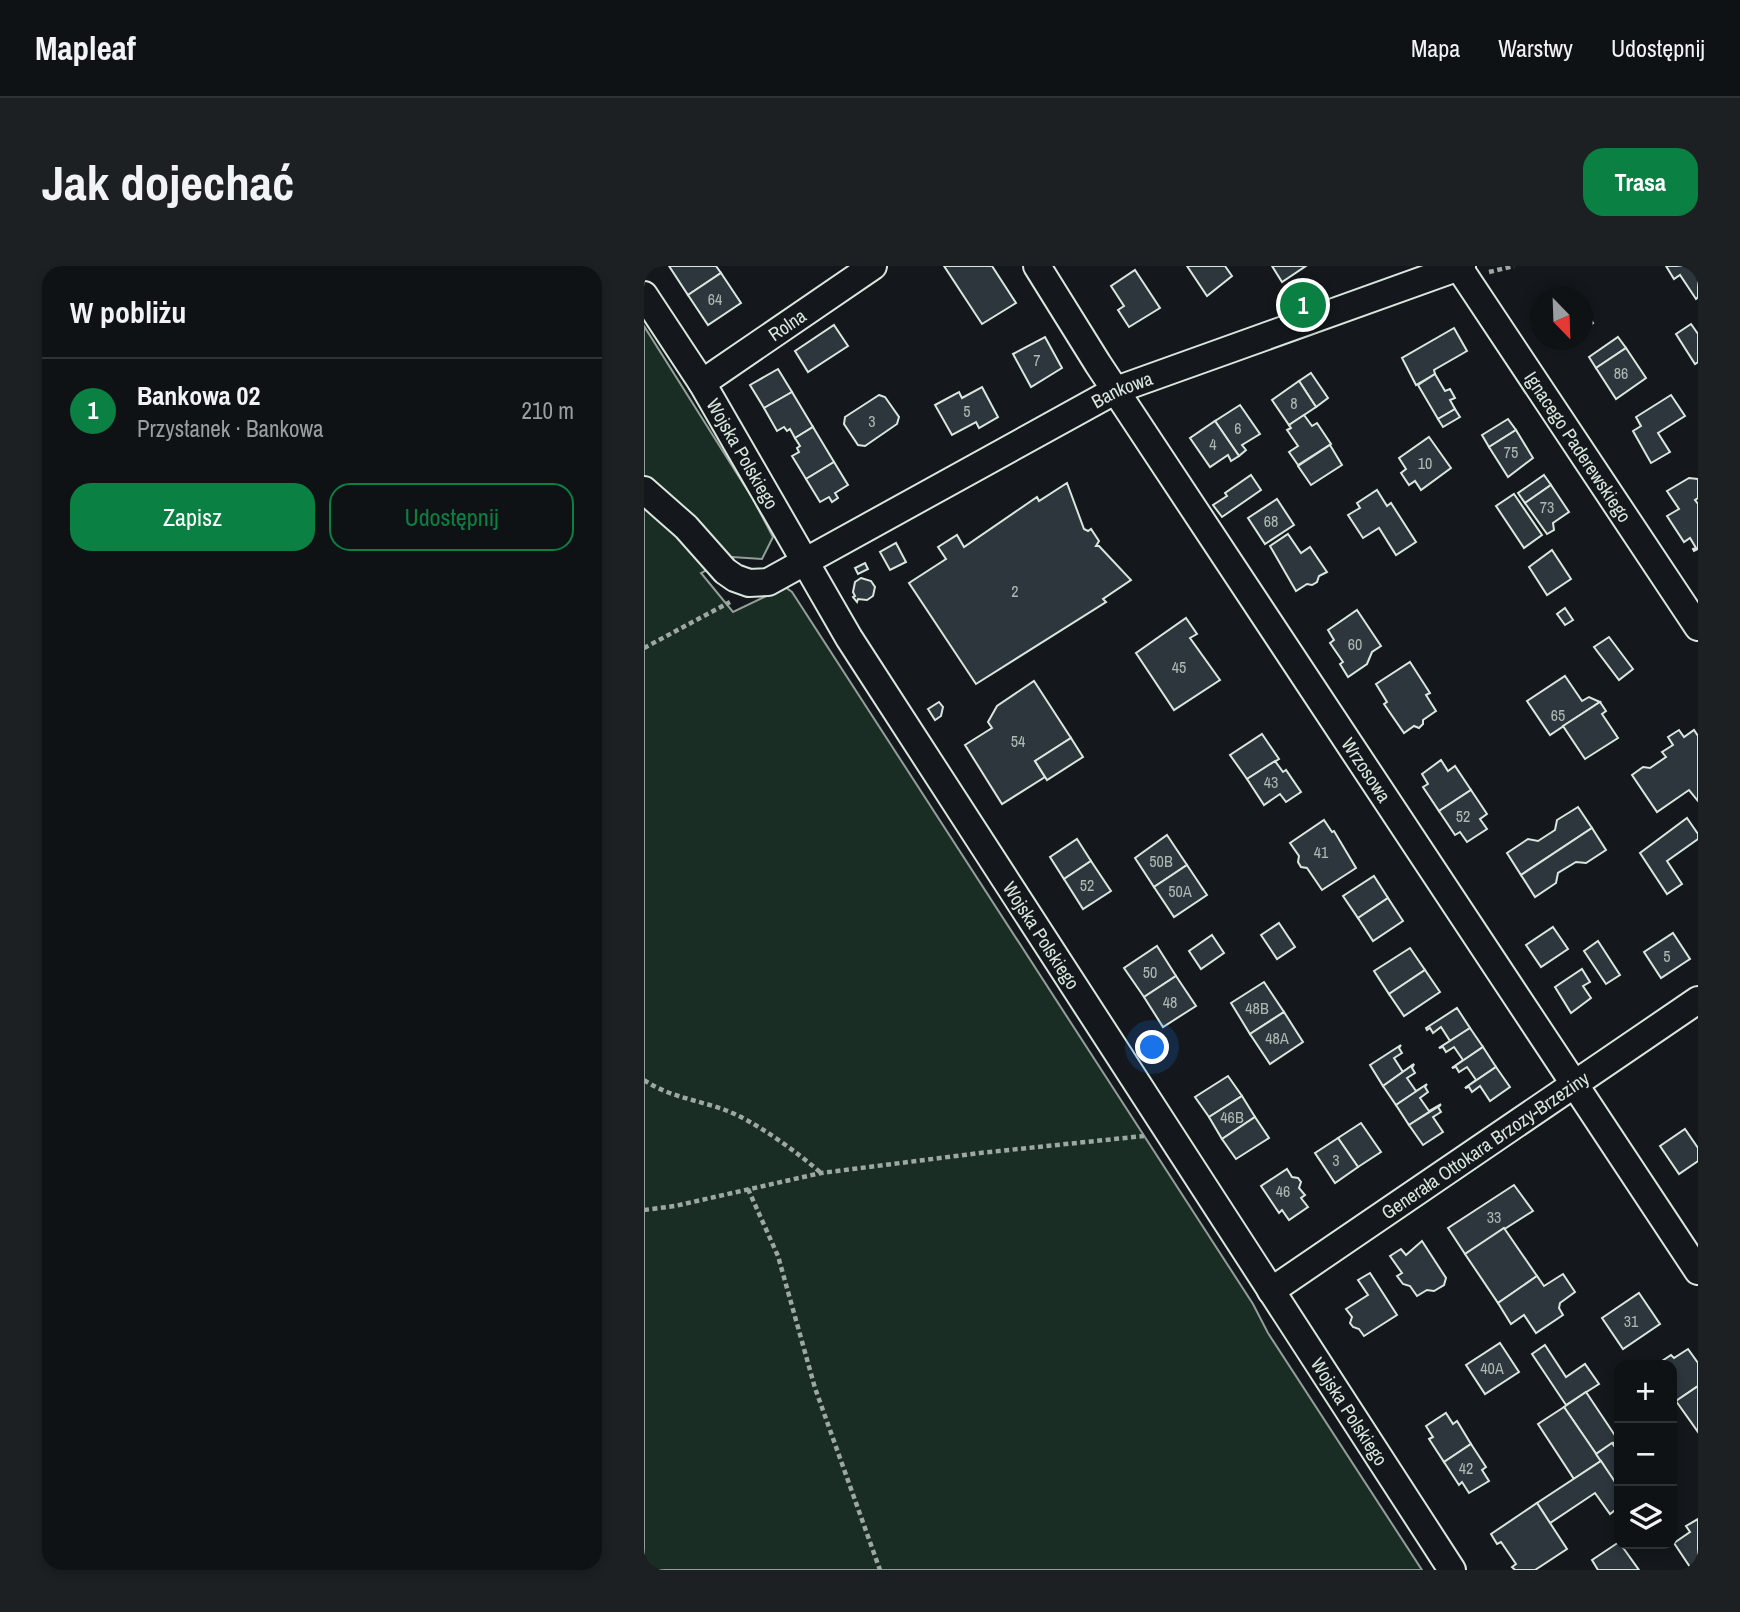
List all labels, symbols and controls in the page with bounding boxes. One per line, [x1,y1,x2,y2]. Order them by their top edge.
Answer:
text: Mapleaf [35,26,136,70]
text: Mapa [1411,32,1460,64]
text: Warstwy [1498,32,1573,64]
text: Udostępnij [1611,32,1705,64]
button: Trasa [1583,148,1698,216]
text: Jak dojechać [42,149,294,215]
pin: 1 [1280,279,1326,331]
north arrow [1530,287,1593,350]
house number: 64 [708,288,722,310]
text: W pobliżu [70,292,186,332]
street label: Rolna [763,302,811,347]
house number: 7 [1033,349,1041,371]
house number: 86 [1614,362,1628,384]
street label: Bankowa [1087,365,1156,414]
street label: Ignacego Paderewskiego [1519,366,1638,527]
text: Bankowa 02 [137,378,260,413]
house number: 8 [1290,392,1298,414]
street label: Wojska Polskiego [701,394,785,514]
text: 1 [88,395,98,426]
text: 210 m [522,395,574,426]
house number: 5 [963,400,971,422]
house number: 3 [868,410,876,432]
text: Przystanek · Bankowa [137,413,324,444]
house number: 6 [1234,417,1242,439]
house number: 4 [1209,433,1217,455]
house number: 75 [1504,441,1518,463]
house number: 10 [1418,452,1432,474]
button: Zapisz [70,483,315,551]
button: Udostępnij [329,483,574,551]
house number: 73 [1540,496,1554,518]
house number: 68 [1264,510,1278,532]
house number: 2 [1011,580,1019,602]
house number: 60 [1348,633,1362,655]
house number: 45 [1172,656,1186,678]
house number: 65 [1551,704,1565,726]
house number: 54 [1011,730,1025,752]
street label: Wrzosowa [1336,732,1397,807]
house number: 43 [1264,771,1278,793]
house number: 52 [1456,805,1470,827]
house number: 41 [1314,841,1329,863]
house number: 50B [1149,850,1173,872]
house number: 52 [1080,874,1094,896]
street label: Wojska Polskiego [997,876,1086,994]
house number: 50A [1168,880,1192,902]
house number: 5 [1663,945,1671,967]
house number: 50 [1143,961,1157,983]
house number: 48 [1163,991,1177,1013]
house number: 48B [1245,997,1269,1019]
house number: 48A [1265,1027,1289,1049]
your location [1135,1030,1169,1064]
street label: Generała Ottokara Brzozy-Brzeziny [1376,1065,1594,1225]
house number: 46B [1220,1106,1244,1128]
house number: 3 [1332,1149,1340,1171]
house number: 46 [1276,1180,1290,1202]
house number: 33 [1487,1206,1501,1228]
house number: 31 [1624,1310,1639,1332]
street label: Wojska Polskiego [1305,1353,1394,1470]
house number: 40A [1480,1357,1504,1379]
map controls [1614,1360,1677,1549]
button: + [1614,1360,1677,1423]
button: − [1614,1423,1677,1486]
house number: 42 [1459,1457,1473,1479]
button: layers [1614,1486,1677,1549]

